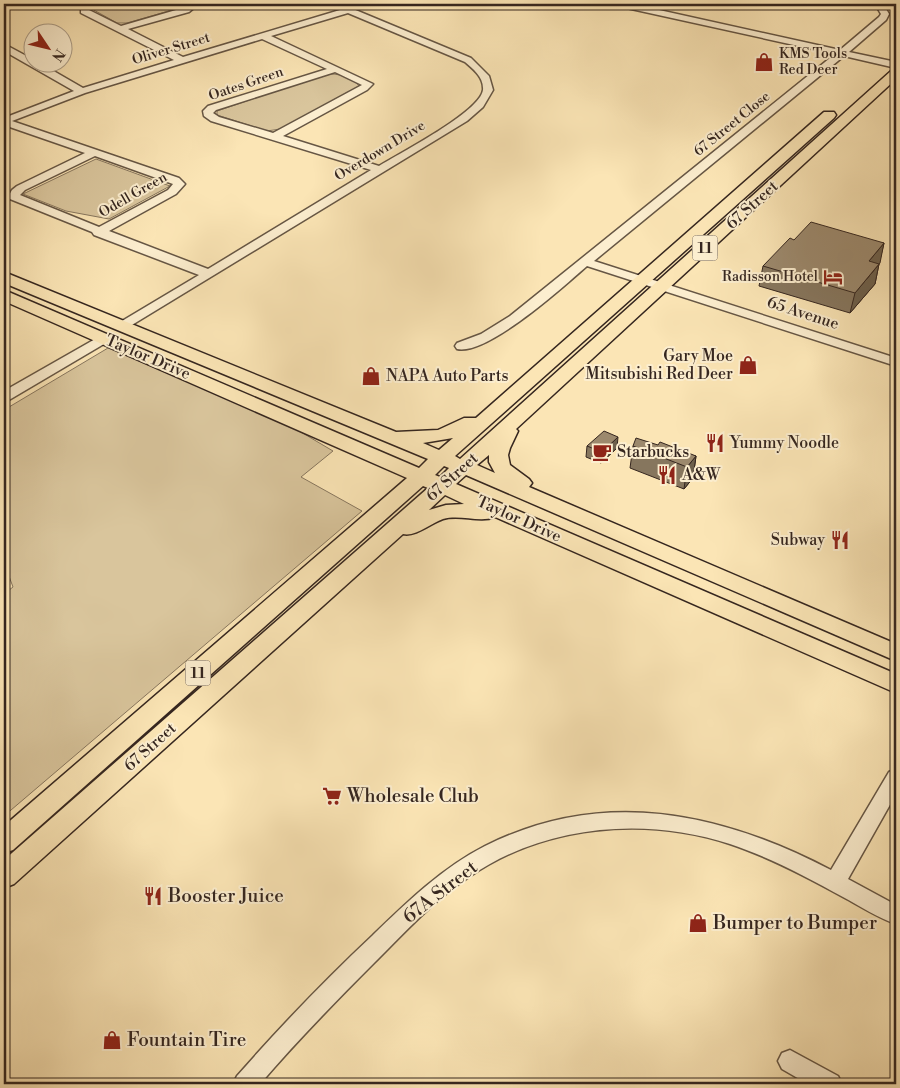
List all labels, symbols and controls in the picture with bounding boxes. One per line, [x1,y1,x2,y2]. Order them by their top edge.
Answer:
north arrow [22,22,72,72]
street label: Oliver Street [130,29,212,69]
text: N [47,45,68,65]
place label: KMS Tools Red Deer [779,45,847,79]
shop icon: KMS Tools Red Deer [753,51,775,73]
street label: Oates Green [206,63,286,105]
street label: 67 Street Close [690,88,774,160]
street label: Overdown Drive [331,117,429,185]
street label: Odell Green [96,168,171,222]
street label: 67 Street [722,176,783,234]
road number: 11 [692,236,718,260]
hotel icon: Radisson Hotel [822,266,844,288]
place label: Radisson Hotel [722,268,818,286]
street label: 65 Avenue [764,292,842,334]
street label: Taylor Drive [102,330,194,384]
place label: Gary Moe Mitsubishi Red Deer [586,346,733,384]
shop icon: Gary Moe Mitsubishi Red Deer [737,354,759,376]
shop icon: NAPA Auto Parts [360,365,382,387]
place label: NAPA Auto Parts [386,366,509,386]
restaurant icon: Yummy Noodle [704,432,726,454]
place label: Yummy Noodle [729,433,839,453]
cafe icon: Starbucks [591,441,613,463]
place label: Starbucks [617,442,689,462]
street label: 67 Street [422,448,483,506]
restaurant icon: A&W [656,464,678,486]
place label: A&W [681,465,721,485]
street label: Taylor Drive [473,491,565,547]
restaurant icon: Subway [829,529,851,551]
place label: Subway [771,530,825,550]
road number: 11 [186,660,210,686]
street label: 67 Street [120,718,181,776]
place label: Wholesale Club [346,784,479,808]
supermarket icon: Wholesale Club [321,785,343,807]
street label: 67A Street [398,855,483,929]
place label: Booster Juice [167,884,284,908]
restaurant icon: Booster Juice [142,885,164,907]
place label: Bumper to Bumper [712,911,877,935]
shop icon: Bumper to Bumper [687,912,709,934]
place label: Fountain Tire [127,1028,246,1052]
shop icon: Fountain Tire [101,1029,123,1051]

